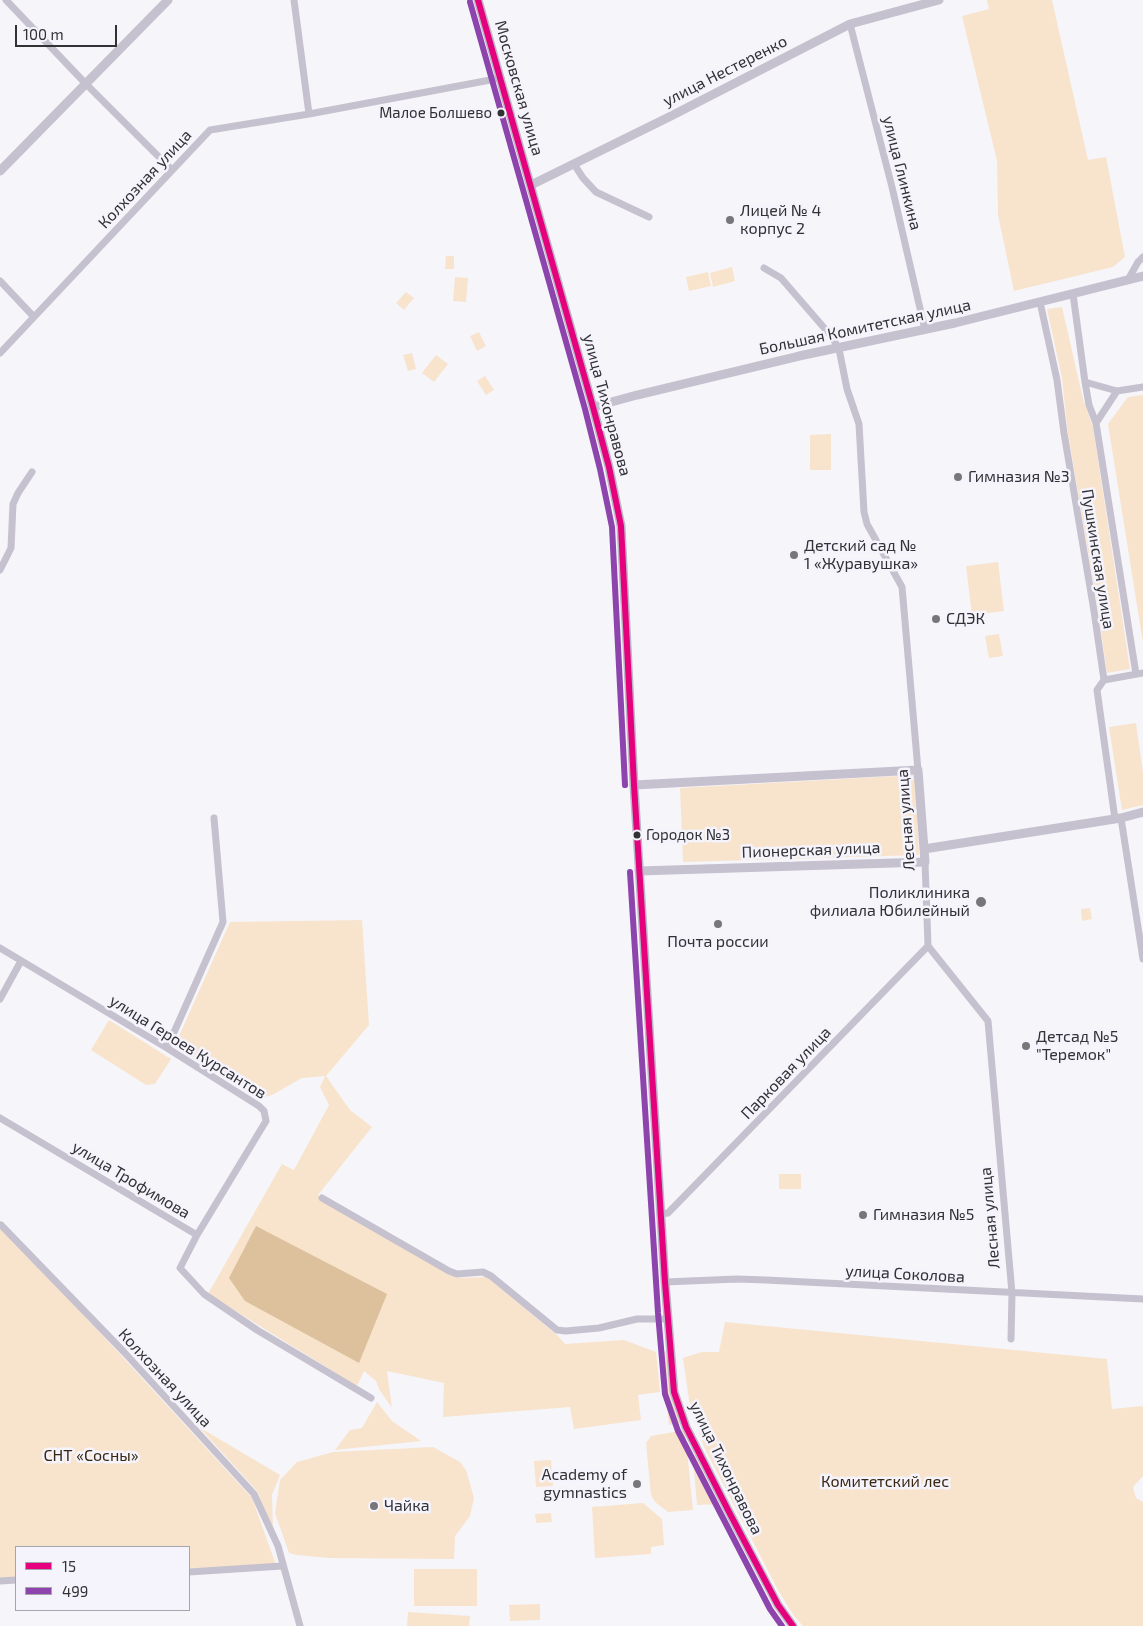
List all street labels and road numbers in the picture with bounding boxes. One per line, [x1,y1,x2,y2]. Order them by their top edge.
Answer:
street label: Московская улица [491,18,547,158]
street label: улица Нестеренко [660,31,790,111]
street label: улица Глинкина [879,114,925,232]
street label: Колхозная улица [94,126,196,232]
street label: Большая Комитетская улица [757,295,973,359]
street label: улица Тихонравова [579,332,635,478]
street label: Пушкинская улица [1077,488,1119,630]
street label: Лесная улица [893,768,919,872]
street label: Пионерская улица [741,838,881,862]
street label: улица Героев Курсантов [106,991,270,1103]
street label: Парковая улица [737,1023,835,1123]
street label: улица Трофимова [69,1137,193,1223]
street label: Лесная улица [976,1166,1004,1270]
street label: улица Соколова [845,1261,965,1287]
street label: Колхозная улица [114,1325,216,1431]
street label: улица Тихонравова [685,1398,767,1538]

